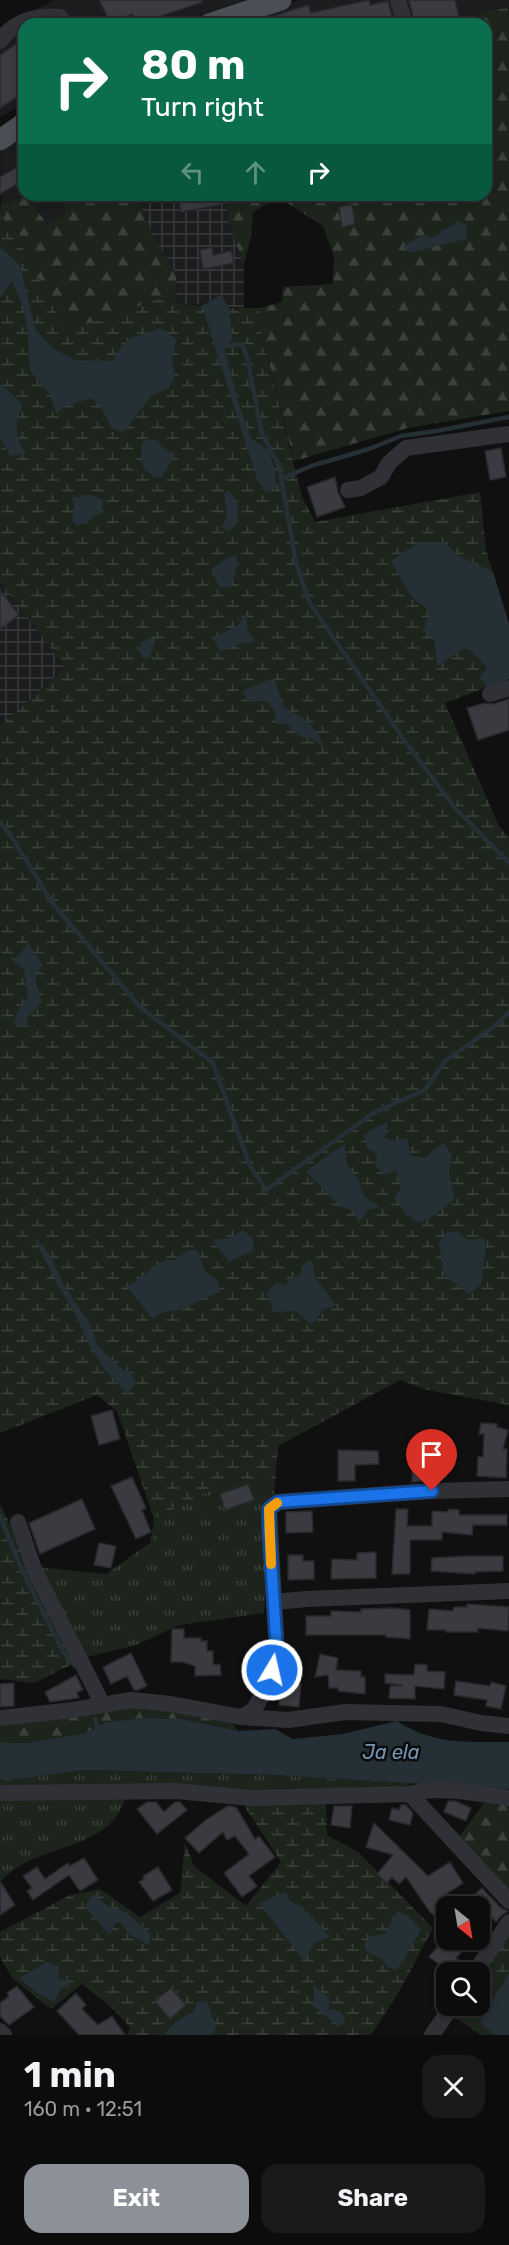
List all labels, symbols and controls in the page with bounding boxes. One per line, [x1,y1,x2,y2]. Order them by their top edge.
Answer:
text: 80 m [141,40,245,90]
icon: right [42,42,120,120]
text: Turn right [141,91,264,123]
icon: left [176,156,209,189]
icon: ahead [239,156,272,189]
icon: right [302,156,335,189]
pin [406,1429,457,1491]
icon: arrive [415,1438,448,1471]
position arrow [240,1638,304,1702]
water label: Ja ela [362,1740,420,1764]
north arrow [436,1896,490,1950]
map controls [436,1896,490,2016]
button: search [436,1962,490,2016]
text: 1 min [24,2053,116,2096]
button: close [422,2055,485,2118]
text: 160 m · 12:51 [24,2097,142,2121]
button: Exit [24,2164,249,2233]
button: Share [261,2164,485,2233]

